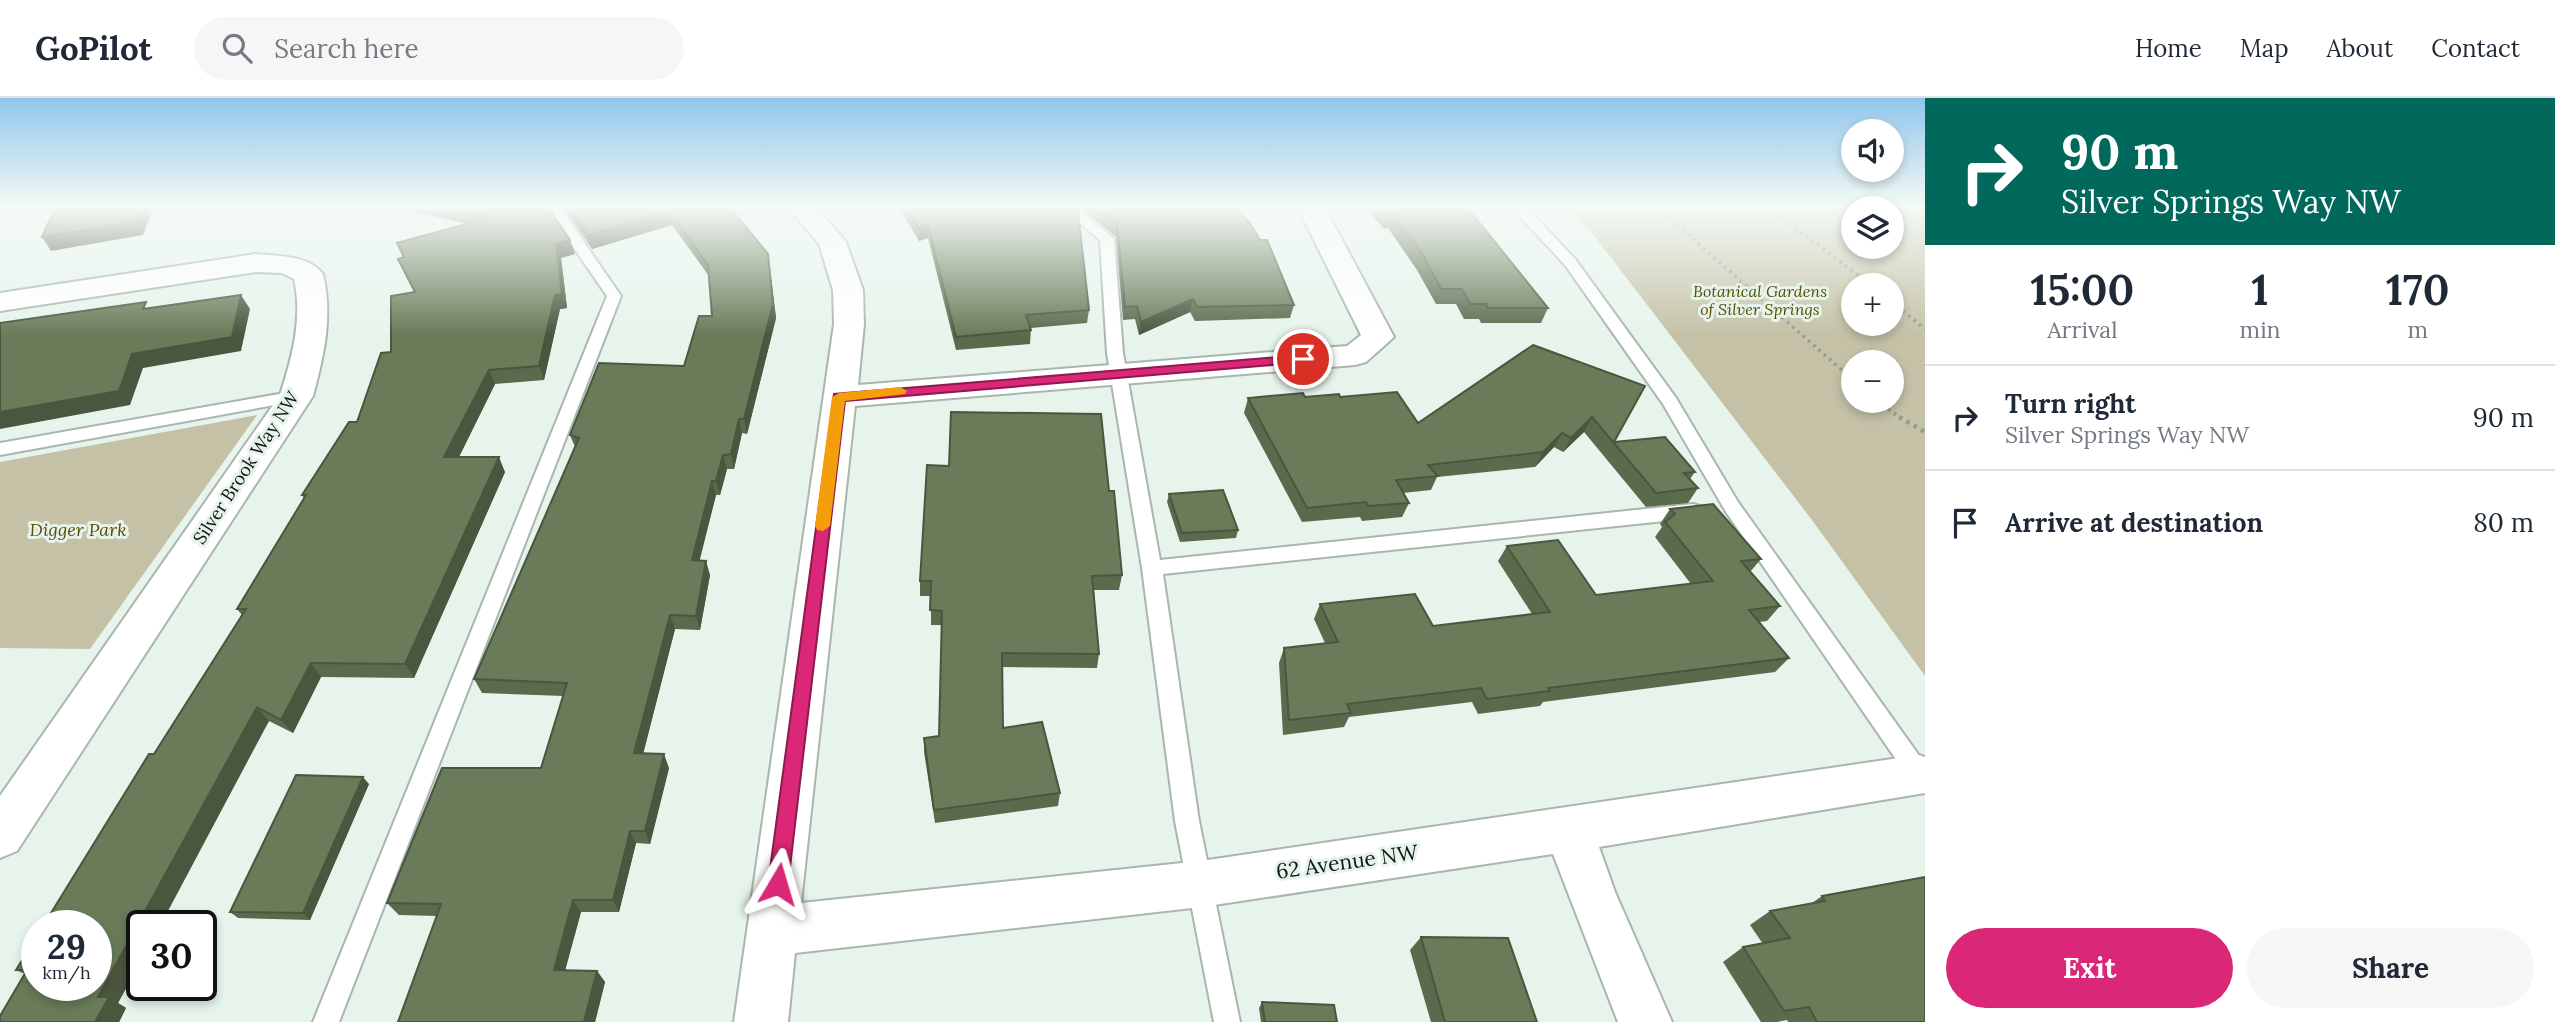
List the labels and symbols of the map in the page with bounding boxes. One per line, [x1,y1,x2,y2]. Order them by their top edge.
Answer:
park label: Botanical Gardens of Silver Springs [1693,281,1827,319]
pin [1273,329,1333,389]
street label: Silver Brook Way NW [188,386,304,548]
park label: Digger Park [29,518,127,541]
street label: 62 Avenue NW [1274,838,1421,885]
position arrow [741,847,815,921]
speed limit sign: 30 [126,910,217,1001]

